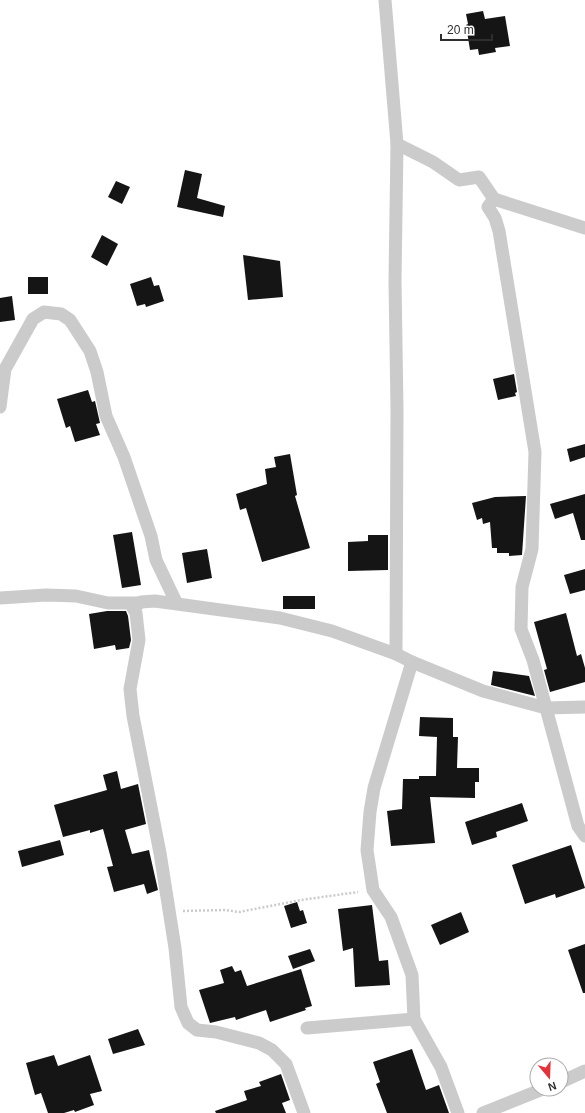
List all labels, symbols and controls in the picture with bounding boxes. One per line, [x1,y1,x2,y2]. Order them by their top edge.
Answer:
scale bar [441,16,492,42]
text: 20 m [447,23,474,37]
north arrow [529,1057,569,1097]
text: N [546,1079,558,1093]

